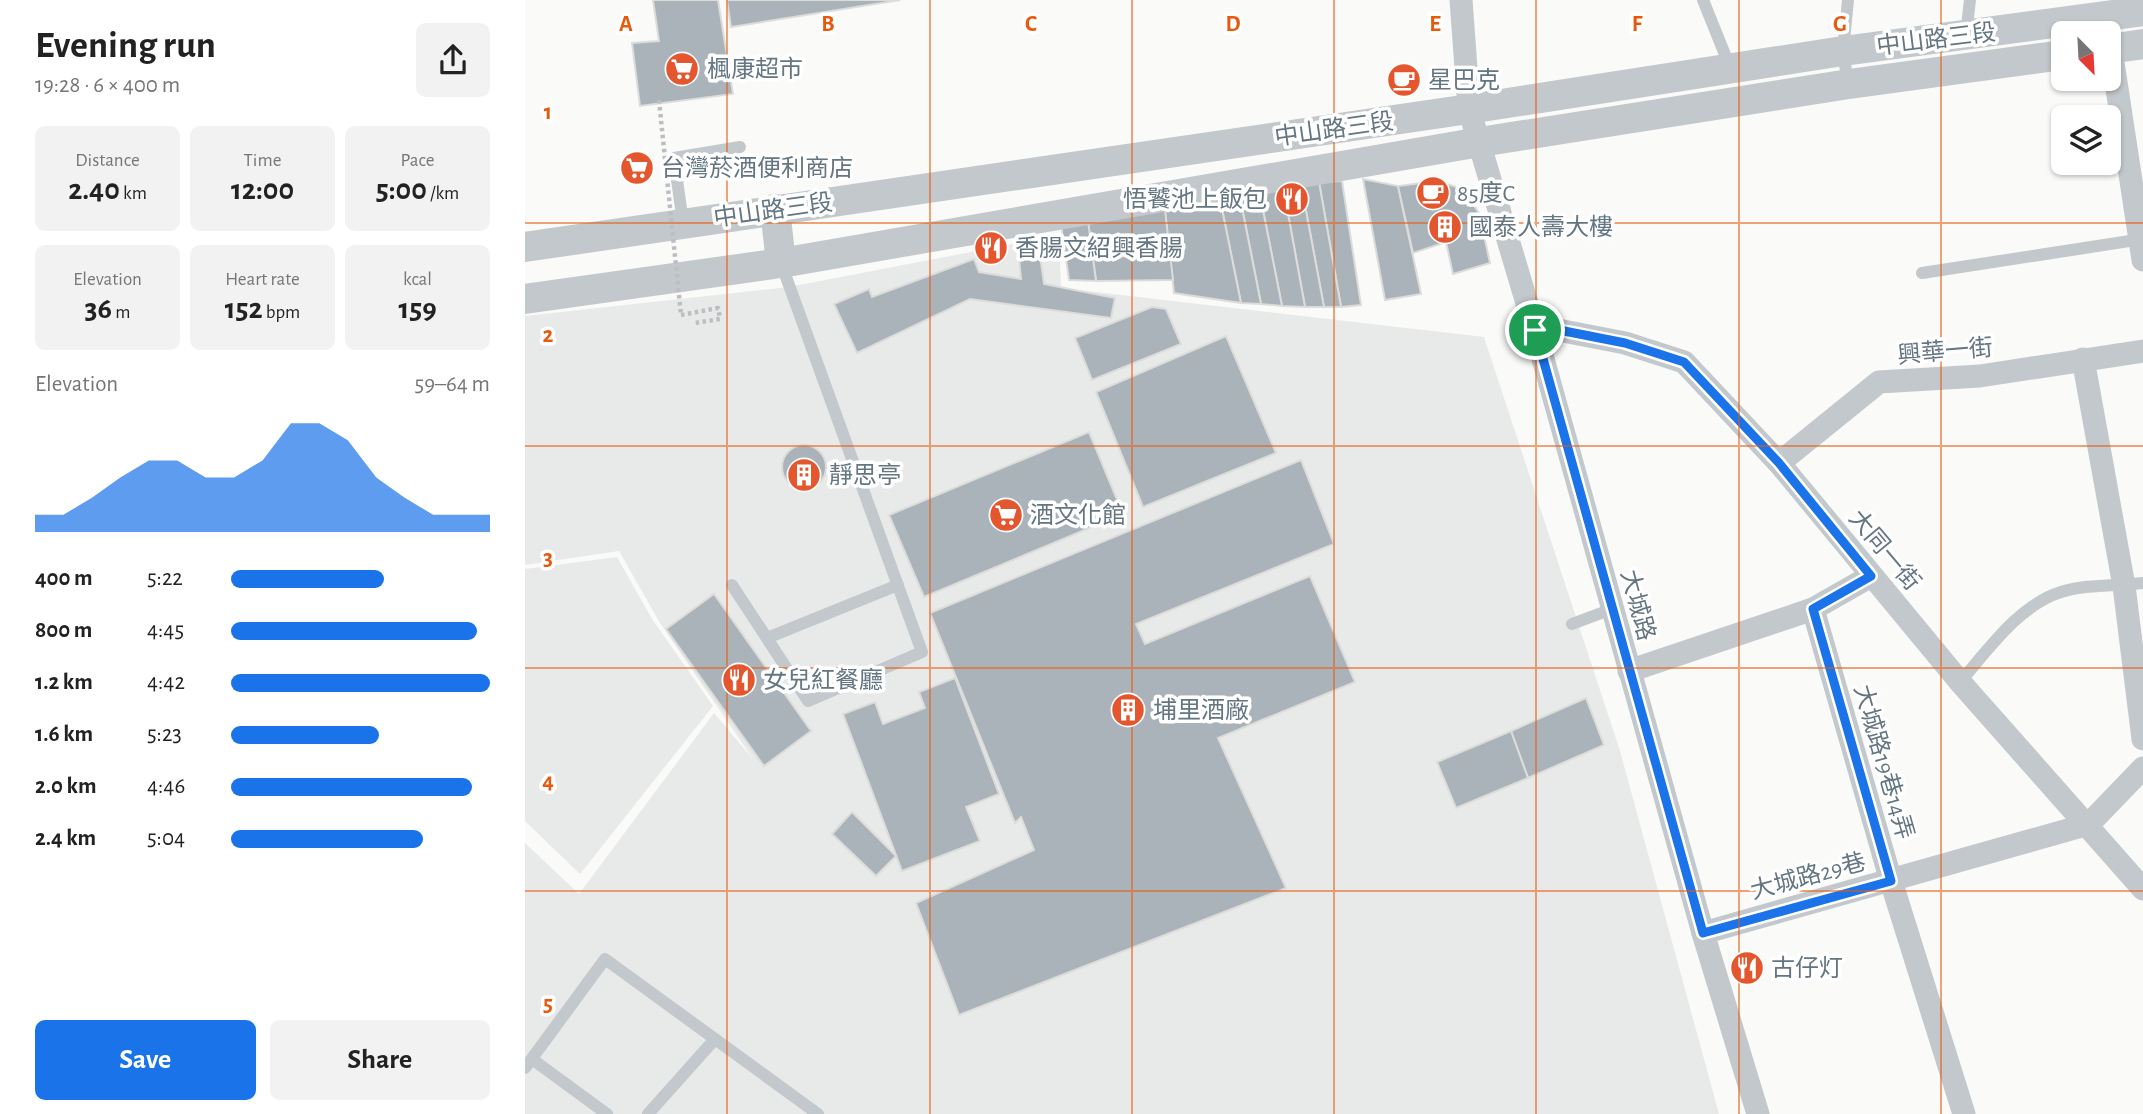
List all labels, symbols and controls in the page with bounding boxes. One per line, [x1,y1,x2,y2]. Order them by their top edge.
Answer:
text: A [619,13,633,36]
text: B [821,13,835,36]
text: C [1025,13,1037,36]
text: D [1225,13,1241,36]
text: E [1429,13,1441,36]
text: F [1632,13,1643,36]
text: G [1833,13,1847,36]
street label: 中山路三段 [1875,19,1997,59]
north arrow [2051,21,2121,91]
map controls [2051,21,2121,175]
button: share [416,23,490,97]
text: Evening run [35,27,216,65]
supermarket icon: 楓康超市 [663,50,701,88]
place label: 楓康超市 [707,56,803,82]
cafe icon: 星巴克 [1385,61,1423,99]
place label: 星巴克 [1428,67,1500,93]
text: 19:28 · 6 × 400 m [35,74,180,97]
text: 1 [544,101,552,124]
button: layers [2051,105,2121,175]
street label: 中山路三段 [1273,108,1395,150]
supermarket icon: 台灣菸酒便利商店 [618,149,656,187]
text: Distance [75,151,140,170]
text: Time [244,151,281,170]
text: Pace [400,151,435,170]
place label: 台灣菸酒便利商店 [661,155,853,181]
cafe icon: 85度C [1414,174,1452,212]
text: 2.40 [68,175,120,205]
text: 12:00 [231,175,294,205]
text: 5:00 [376,175,427,205]
restaurant icon: 悟饕池上飯包 [1273,180,1311,218]
place label: 85度C [1457,180,1515,206]
text: km [120,184,147,203]
text: /km [427,184,459,203]
place label: 悟饕池上飯包 [1123,186,1267,212]
street label: 中山路三段 [712,189,834,231]
building icon: 國泰人壽大樓 [1426,208,1464,246]
place label: 國泰人壽大樓 [1469,214,1613,240]
restaurant icon: 香腸文紹興香腸 [972,229,1010,267]
place label: 香腸文紹興香腸 [1015,235,1183,261]
text: Elevation [73,270,142,289]
text: Heart rate [225,270,300,289]
text: kcal [403,270,432,289]
text: 36 [85,294,112,324]
text: 152 [225,294,263,324]
text: 159 [398,294,437,324]
pin [1505,300,1565,360]
text: m [112,303,130,322]
text: bpm [263,303,300,322]
icon: arrive [1516,311,1554,349]
text: 2 [543,324,554,347]
street label: 興華一街 [1896,334,1994,368]
text: Elevation [35,373,118,396]
text: 59–64 m [415,373,490,396]
building icon: 靜思亭 [785,456,823,494]
place label: 靜思亭 [829,462,901,488]
supermarket icon: 酒文化館 [987,496,1025,534]
place label: 酒文化館 [1030,502,1126,528]
street label: 大同一街 [1844,505,1926,595]
text: 3 [543,547,553,570]
text: 400 m [35,567,93,590]
text: 5:22 [147,567,183,590]
street label: 大城路 [1616,567,1660,643]
text: 800 m [35,619,92,642]
text: 4:45 [147,619,184,642]
restaurant icon: 女兒紅餐廳 [720,661,758,699]
place label: 女兒紅餐廳 [763,667,883,693]
text: 1.2 km [35,671,93,694]
text: 4:42 [147,671,185,694]
street label: 大城路19巷14弄 [1850,682,1918,842]
building icon: 埔里酒廠 [1109,691,1147,729]
place label: 埔里酒廠 [1153,697,1249,723]
text: 1.6 km [35,723,93,746]
text: 5:23 [147,723,182,746]
text: 4 [542,770,554,793]
text: 2.0 km [35,775,97,798]
text: 4:46 [147,775,185,798]
text: 2.4 km [35,827,96,850]
text: 5:04 [147,827,185,850]
street label: 大城路29巷 [1748,848,1868,904]
restaurant icon: 古仔灯 [1728,949,1766,987]
place label: 古仔灯 [1771,955,1843,981]
text: 5 [543,993,553,1016]
button: Save [35,1020,256,1100]
button: Share [270,1020,490,1100]

